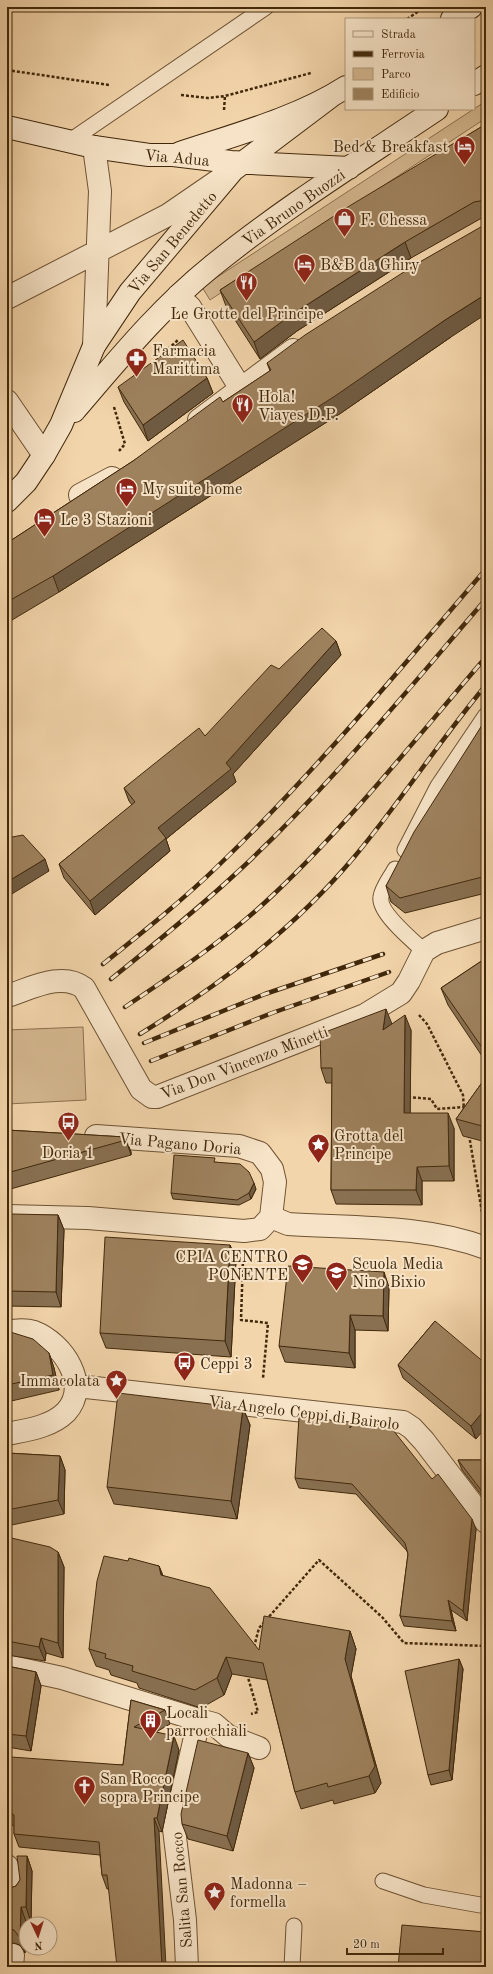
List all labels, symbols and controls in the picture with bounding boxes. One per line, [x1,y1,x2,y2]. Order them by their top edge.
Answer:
legend [345,18,475,110]
text: Strada [381,29,416,41]
text: Ferrovia [381,49,425,61]
text: Parco [381,69,411,81]
text: Edificio [381,89,420,101]
hotel icon: Bed & Breakfast [451,133,477,166]
place label: Bed & Breakfast [333,140,448,156]
street label: Via Adua [144,148,210,170]
street label: Via Bruno Buozzi [240,167,348,250]
street label: Via San Benedetto [126,189,221,298]
shop icon: F. Chessa [331,206,357,239]
place label: F. Chessa [360,213,427,229]
hotel icon: B&B da Ghiry [292,251,318,284]
place label: B&B da Ghiry [320,258,420,274]
restaurant icon: Le Grotte del Principe [234,270,260,303]
place label: Le Grotte del Principe [170,307,324,323]
place label: Farmacia Marittima [152,344,220,378]
pharmacy icon: Farmacia Marittima [123,346,149,379]
place label: Hola! Viayes D.P. [258,390,339,424]
restaurant icon: Hola! Viayes D.P. [229,392,255,425]
hotel icon: My suite home [113,475,139,508]
place label: My suite home [142,482,242,498]
hotel icon: Le 3 Stazioni [32,506,58,539]
place label: Le 3 Stazioni [60,513,152,529]
street label: Via Don Vincenzo Minetti [159,1024,331,1103]
bus stop icon: Doria 1 [55,1109,81,1142]
place label: Grotta del Principe [334,1129,404,1163]
place icon: Grotta del Principe [306,1131,332,1164]
street label: Via Pagano Doria [118,1132,242,1158]
place label: Doria 1 [42,1146,94,1162]
place label: CPIA CENTRO PONENTE [175,1250,288,1284]
school or university icon: CPIA CENTRO PONENTE [290,1252,316,1285]
place label: Scuola Media Nino Bixio [352,1257,444,1291]
school or university icon: Scuola Media Nino Bixio [323,1259,349,1292]
bus stop icon: Ceppi 3 [171,1350,197,1383]
place label: Ceppi 3 [200,1357,253,1373]
place icon: Immacolata [103,1367,129,1400]
place label: Immacolata [20,1374,100,1390]
street label: Via Angelo Ceppi di Bairolo [207,1394,400,1434]
place label: Locali parrocchiali [166,1706,247,1740]
building icon: Locali parrocchiali [138,1708,164,1741]
place label: San Rocco sopra Principe [100,1772,199,1806]
church icon: San Rocco sopra Principe [72,1774,98,1807]
street label: Salita San Rocco [170,1831,196,1949]
place label: Madonna – formella [230,1877,307,1911]
place icon: Madonna – formella [201,1879,227,1912]
north arrow [18,1916,58,1956]
scale bar [347,1930,443,1956]
text: N [33,1939,43,1950]
text: 20 m [353,1939,380,1951]

